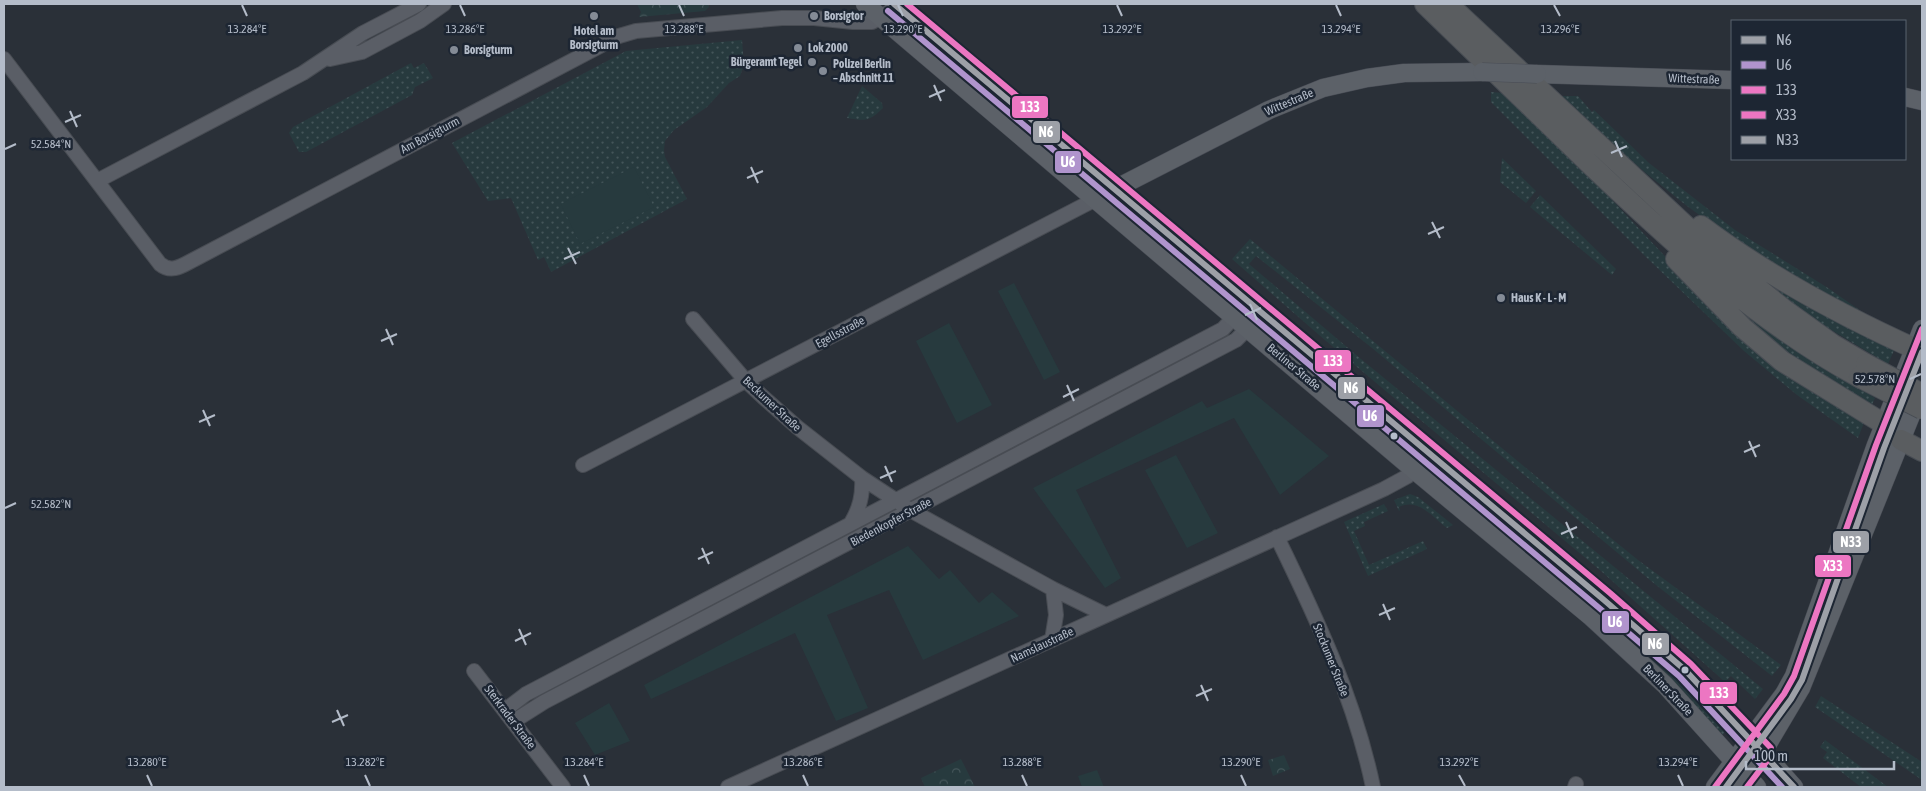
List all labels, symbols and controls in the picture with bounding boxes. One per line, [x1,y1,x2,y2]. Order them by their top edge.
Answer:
place label: Borsigtor [824,9,864,23]
marker: Hotel am Borsigturm [588,10,600,22]
marker: Borsigtor [808,10,820,22]
legend [1731,20,1906,160]
text: 13.284°E [228,22,266,36]
text: 13.286°E [446,22,484,36]
text: 13.288°E [665,22,703,36]
text: 13.290°E [884,22,922,36]
text: 13.292°E [1103,22,1141,36]
text: 13.294°E [1322,22,1360,36]
text: 13.296°E [1541,22,1579,36]
place label: Hotel am Borsigturm [570,24,619,52]
text: N6 [1776,31,1792,48]
place label: Lok 2000 [808,41,848,55]
marker: Lok 2000 [792,42,804,54]
place label: Borsigturm [464,43,513,57]
marker: Borsigturm [448,44,460,56]
place label: Bürgeramt Tegel [731,55,803,69]
marker: Bürgeramt Tegel [806,56,818,68]
text: U6 [1776,56,1792,73]
place label: Polizei Berlin – Abschnitt 11 [833,57,894,85]
marker: Polizei Berlin – Abschnitt 11 [817,65,829,77]
street label: Wittestraße [1668,71,1720,87]
text: 133 [1776,81,1797,98]
street label: Wittestraße [1263,86,1315,118]
line badge: 133 [1011,95,1049,119]
text: 133 [1020,99,1040,115]
text: X33 [1776,106,1797,123]
street label: Am Borsigturm [398,114,462,156]
line badge: N6 [1032,120,1061,144]
text: N6 [1039,124,1054,140]
text: N33 [1776,131,1799,148]
text: 52.584°N [31,137,71,151]
line badge: U6 [1054,150,1082,174]
text: U6 [1061,154,1076,170]
place label: Haus K - L - M [1511,291,1566,305]
marker: Haus K - L - M [1495,292,1507,304]
street label: Egellsstraße [813,313,867,351]
street label: Berliner Straße [1264,341,1324,393]
line badge: 133 [1314,349,1352,373]
text: 133 [1323,353,1343,369]
text: 52.578°N [1855,372,1895,386]
street label: Beckumer Straße [740,374,804,434]
line badge: N6 [1337,376,1366,400]
text: N6 [1344,380,1359,396]
line badge: U6 [1356,404,1385,428]
text: U6 [1363,408,1378,424]
unlabelled marker [1389,431,1399,441]
street label: Biedenkopfer Straße [848,495,934,549]
text: 52.582°N [31,497,71,511]
line badge: N33 [1832,530,1870,554]
text: N33 [1840,534,1862,550]
line badge: X33 [1814,554,1852,578]
text: X33 [1822,558,1843,574]
line badge: U6 [1601,610,1630,634]
text: U6 [1608,614,1623,630]
street label: Stockumer Straße [1310,622,1352,698]
street label: Namslaustraße [1008,624,1076,666]
line badge: N6 [1641,632,1670,656]
text: N6 [1648,636,1663,652]
street label: Berliner Straße [1640,662,1696,718]
unlabelled marker [1680,665,1690,675]
line badge: 133 [1699,681,1738,705]
street label: Sterkrader Straße [481,682,539,752]
text: 133 [1709,685,1729,701]
scale bar [1746,738,1894,770]
text: 100 m [1754,747,1788,764]
text: 13.280°E [128,755,166,769]
text: 13.282°E [346,755,384,769]
text: 13.284°E [565,755,603,769]
text: 13.286°E [784,755,822,769]
text: 13.288°E [1003,755,1041,769]
text: 13.290°E [1222,755,1260,769]
text: 13.292°E [1440,755,1478,769]
text: 13.294°E [1659,755,1697,769]

